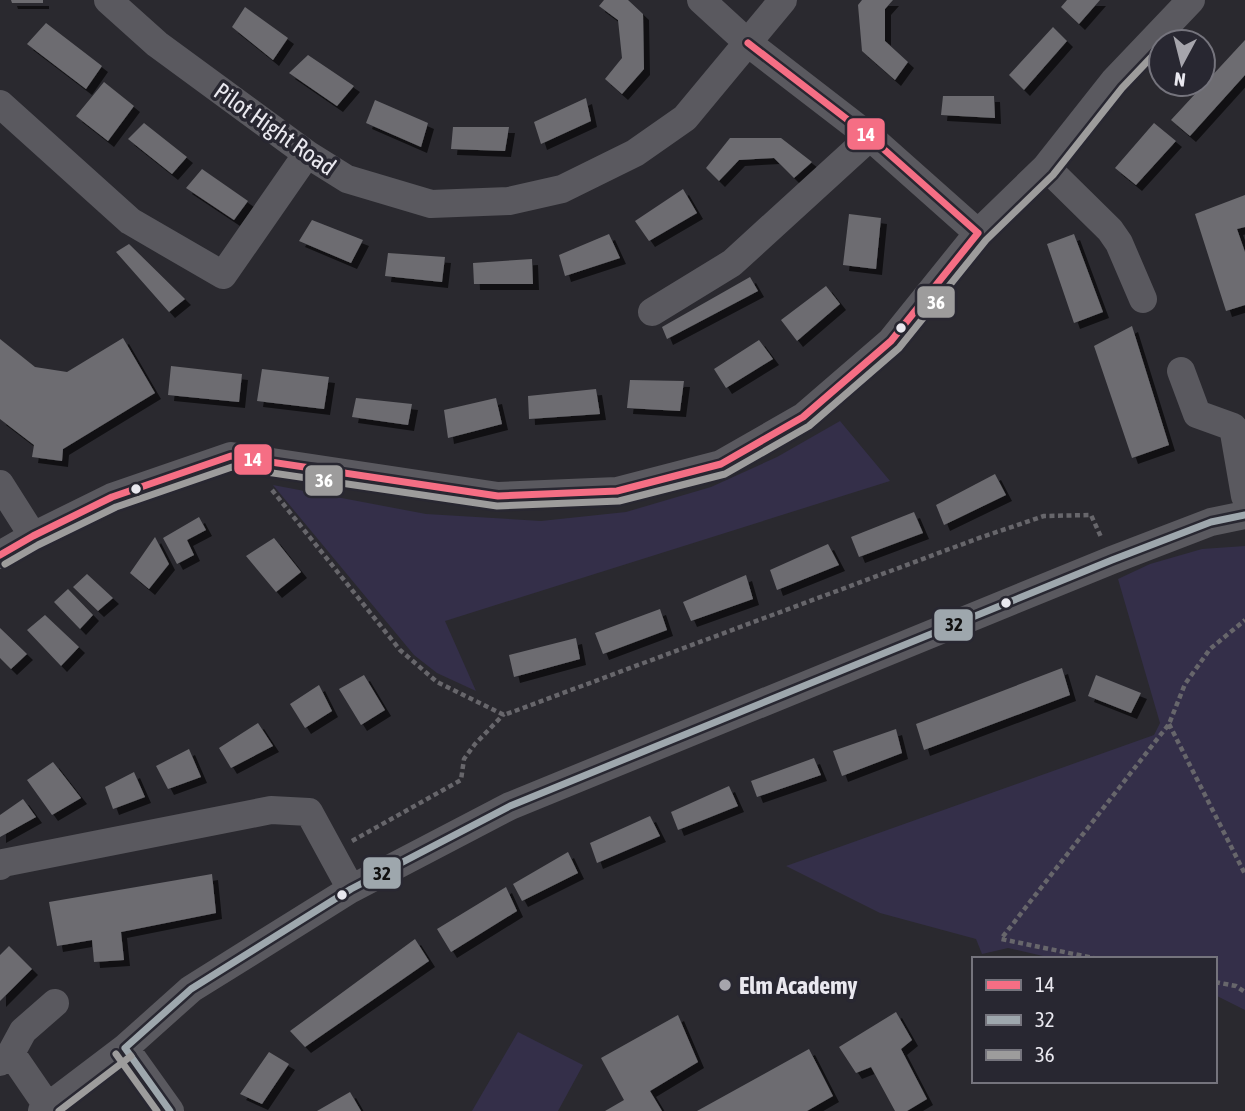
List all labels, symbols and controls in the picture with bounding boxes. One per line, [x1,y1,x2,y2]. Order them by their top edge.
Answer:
north arrow [1147,28,1217,98]
text: N [1173,68,1187,91]
street label: Pilot Hight Road [209,77,341,181]
line badge: 14 [846,117,886,151]
text: 14 [857,123,875,145]
line badge: 36 [916,285,956,319]
text: 36 [927,291,945,313]
unlabelled marker [894,321,908,335]
line badge: 14 [233,443,273,476]
text: 14 [244,448,262,470]
line badge: 36 [304,464,344,497]
text: 36 [315,469,333,491]
unlabelled marker [129,482,143,496]
unlabelled marker [999,596,1013,610]
line badge: 32 [933,608,974,642]
text: 32 [945,613,963,635]
line badge: 32 [362,856,402,890]
text: 32 [373,862,391,884]
unlabelled marker [335,888,349,902]
legend [972,957,1217,1083]
place label: Elm Academy [739,972,858,999]
text: 14 [1035,972,1055,996]
marker: Elm Academy [717,977,733,993]
text: 32 [1035,1007,1055,1031]
text: 36 [1035,1042,1055,1066]

